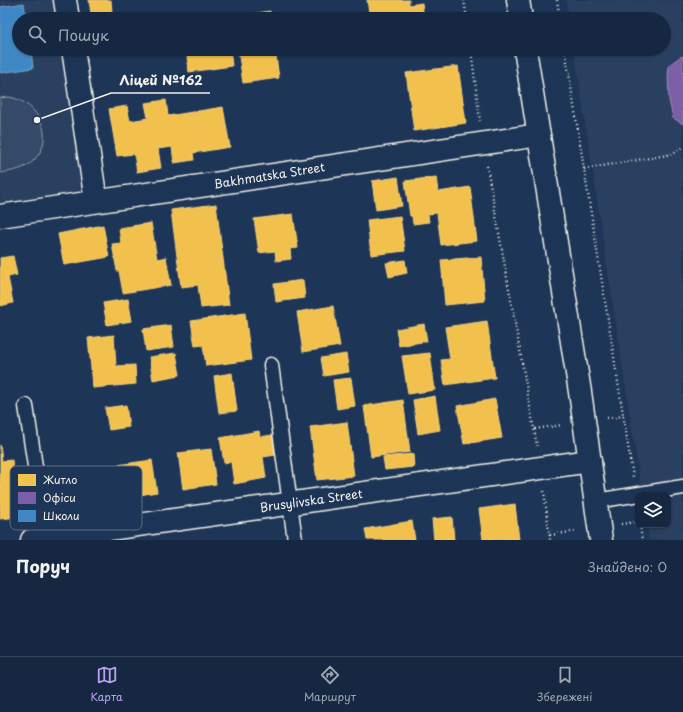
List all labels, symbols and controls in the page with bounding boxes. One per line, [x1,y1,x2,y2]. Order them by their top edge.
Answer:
search box [12,12,671,56]
icon: search [26,23,48,45]
text: Пошук [58,23,109,46]
callout: Ліцей №162 [111,68,210,93]
text: Ліцей №162 [119,70,203,89]
street label: Bakhmatska Street [212,157,326,193]
legend [10,466,142,530]
text: Житло [43,471,77,488]
street label: Brusylivska Street [259,484,364,516]
text: Офіси [43,489,76,506]
map controls [635,492,671,528]
button: layers [635,492,671,528]
text: Школи [43,507,80,524]
text: Поруч [16,553,70,579]
text: Знайдено: 0 [588,557,667,576]
tab: Карта [91,664,123,705]
tab: Маршрут [304,664,356,705]
tab: Збережені [537,664,592,705]

